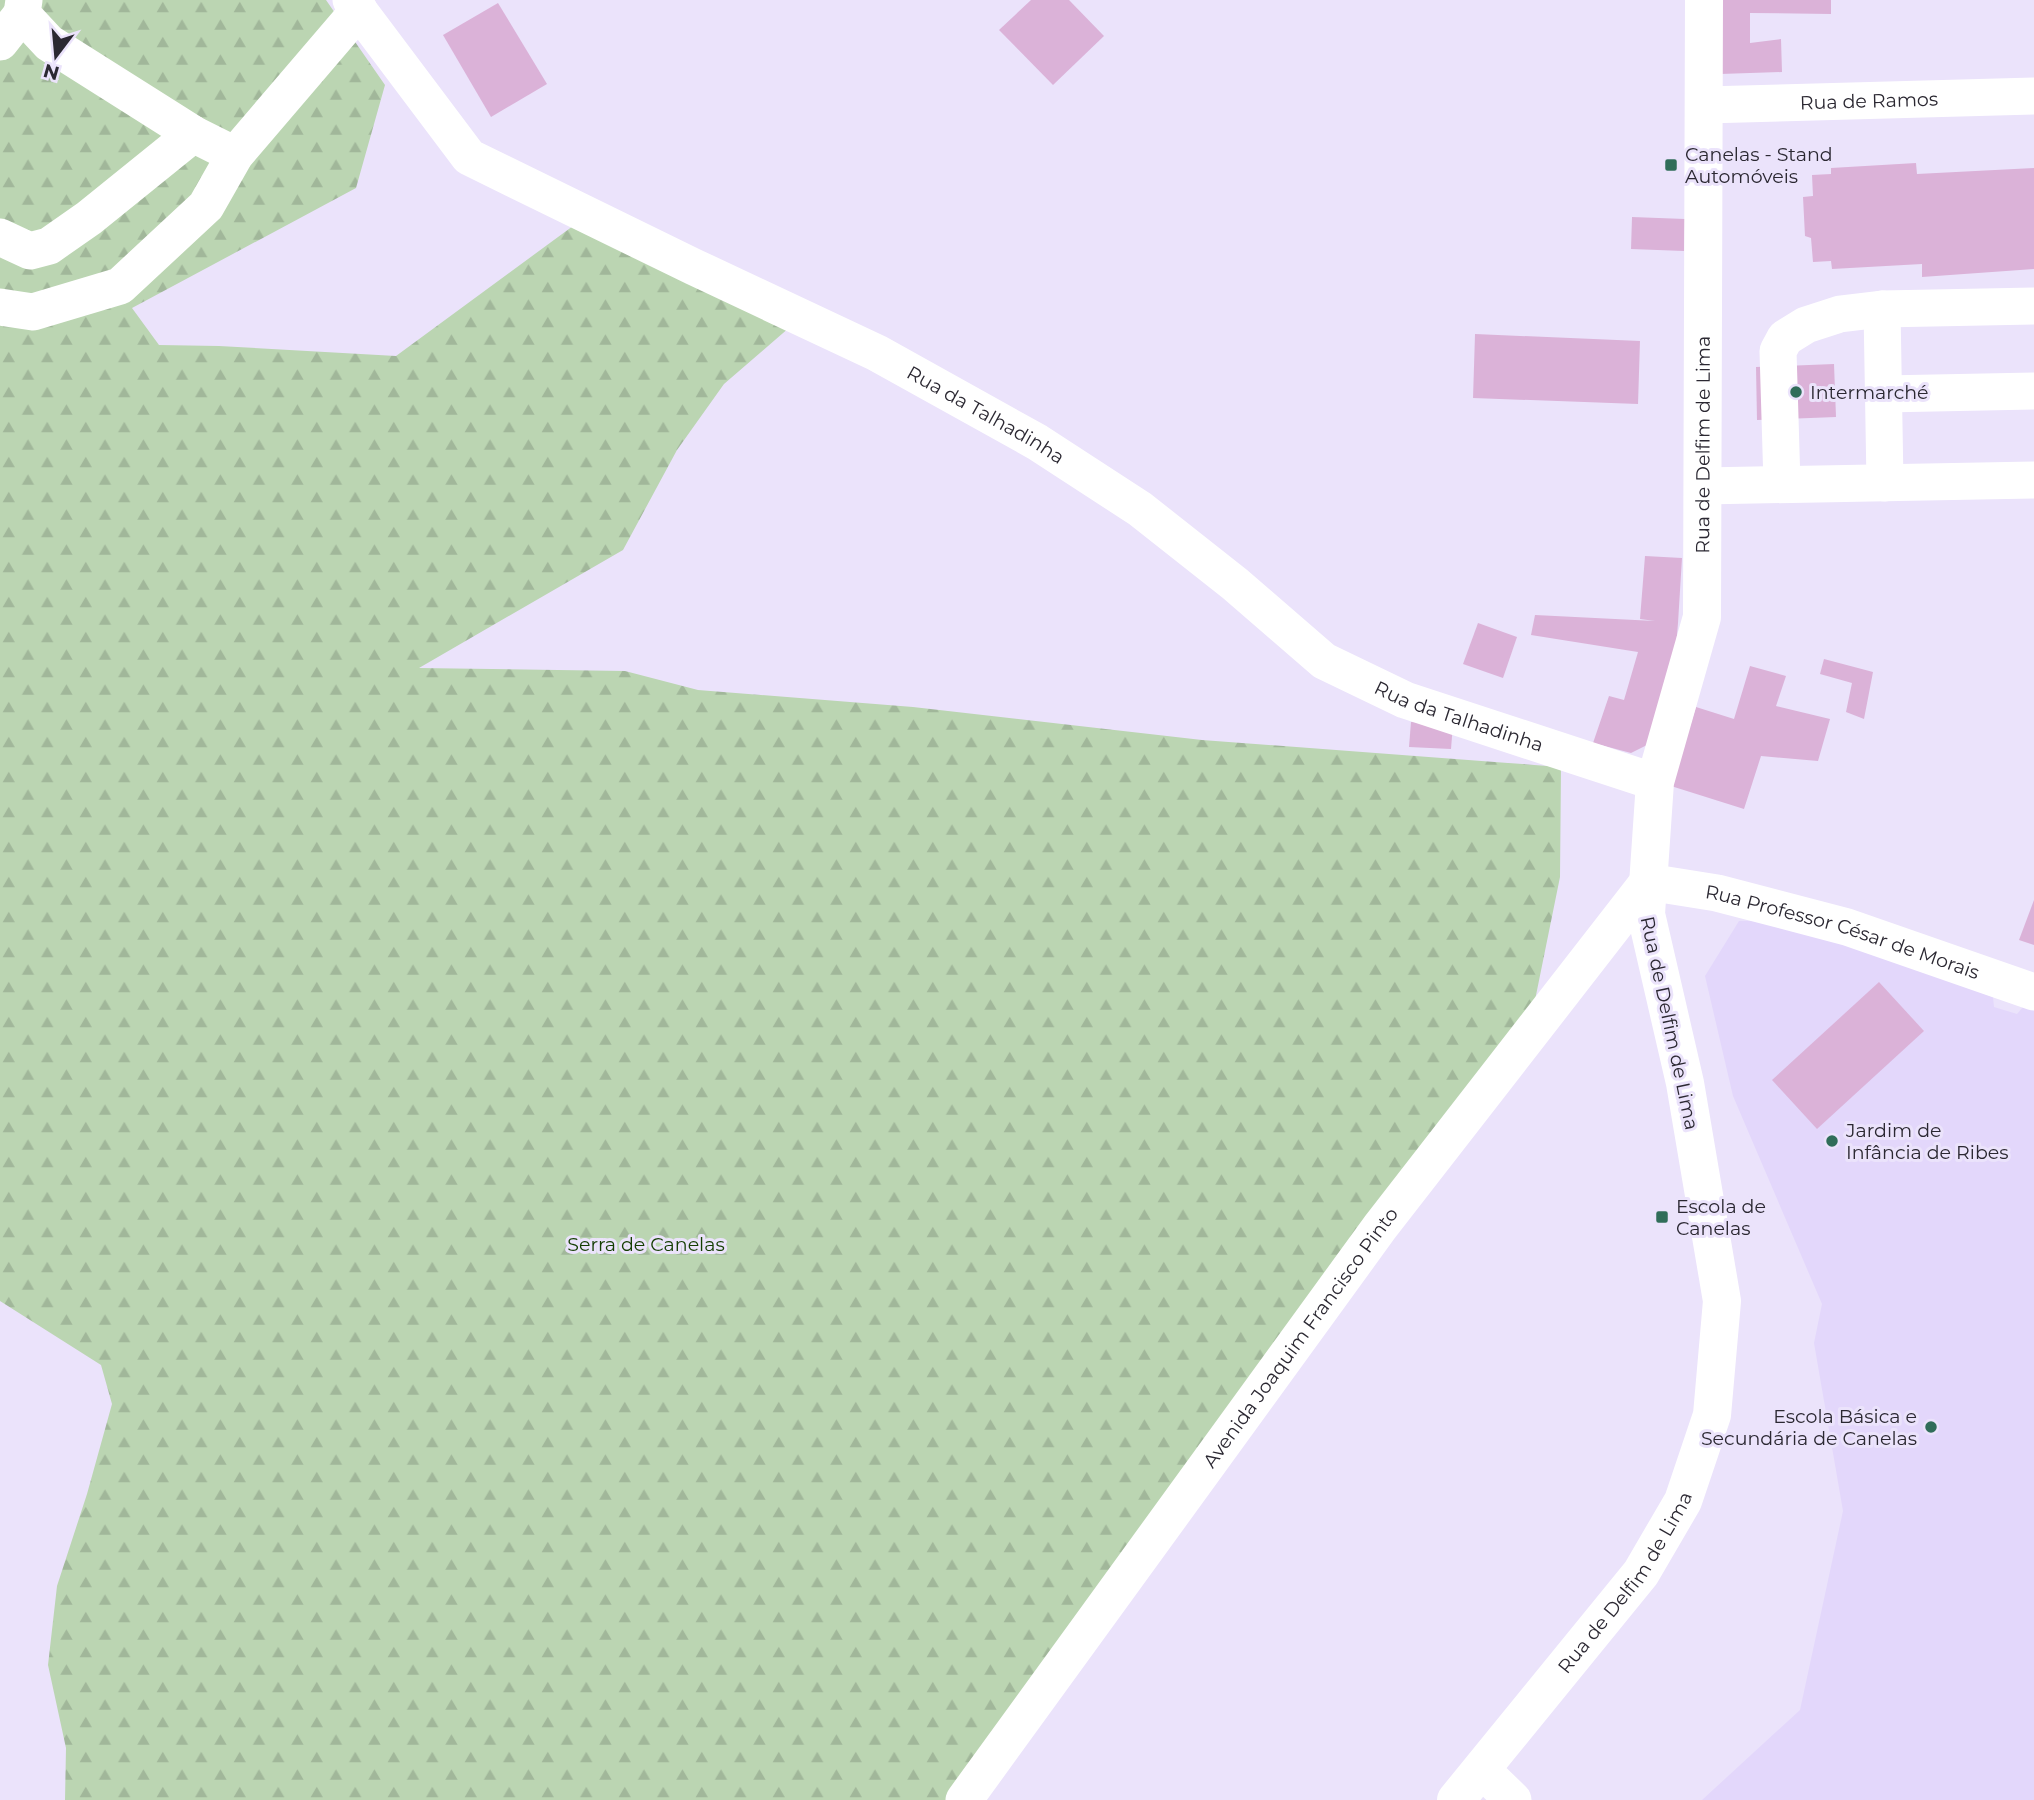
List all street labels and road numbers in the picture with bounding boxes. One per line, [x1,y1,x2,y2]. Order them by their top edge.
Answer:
street label: Rua de Ramos [1799,88,1938,114]
street label: Rua de Delfim de Lima [1691,336,1715,554]
street label: Rua da Talhadinha [903,361,1069,469]
street label: Rua da Talhadinha [1371,676,1546,757]
street label: Rua Professor César de Morais [1704,880,1983,984]
street label: Rua de Delfim de Lima [1636,914,1703,1132]
street label: Avenida Joaquim Francisco Pinto [1198,1203,1403,1472]
street label: Rua de Delfim de Lima [1553,1489,1697,1678]

